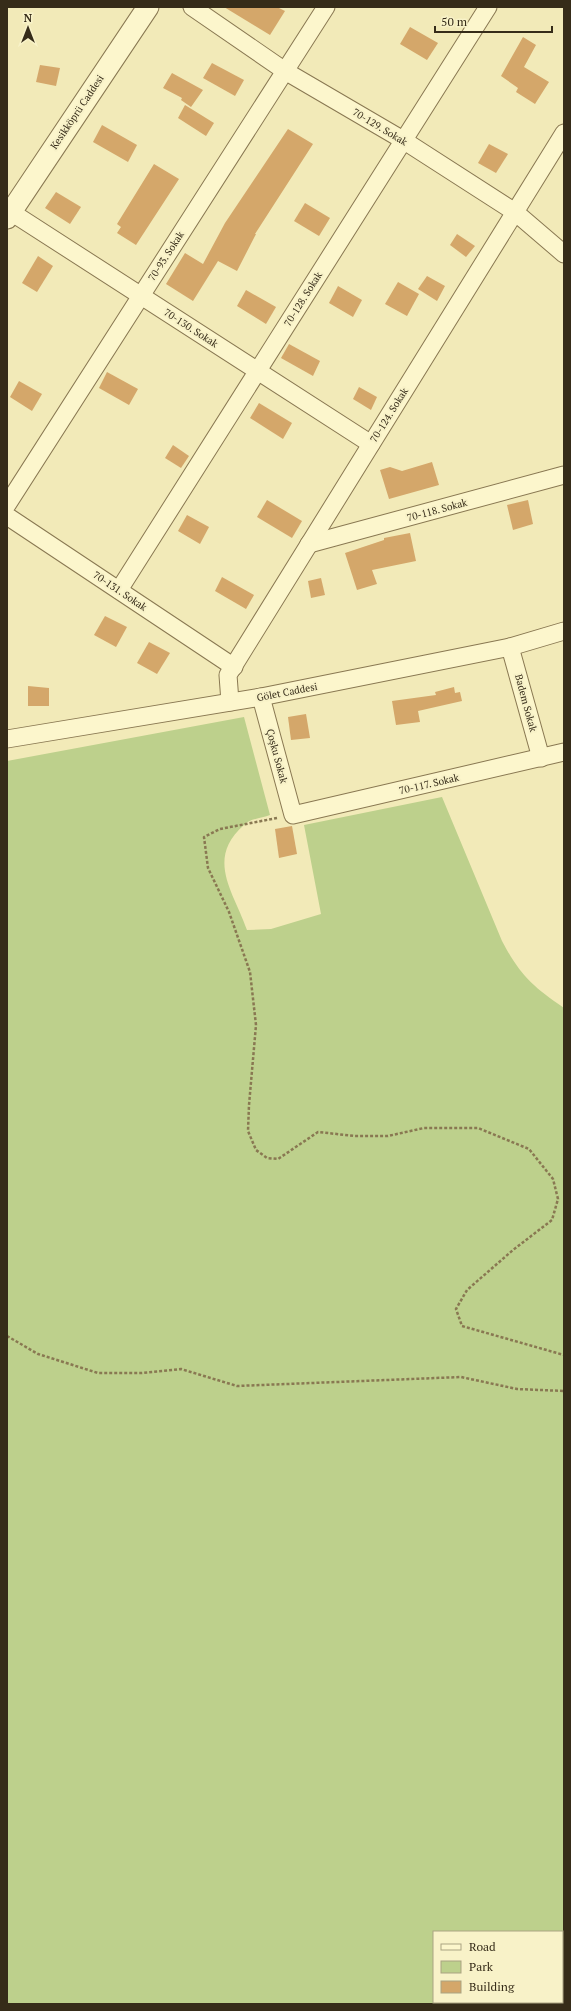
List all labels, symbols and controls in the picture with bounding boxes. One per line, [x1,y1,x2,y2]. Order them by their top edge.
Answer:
north arrow [8,8,48,48]
scale bar [435,8,552,34]
text: N [24,11,33,25]
text: 50 m [441,14,468,29]
street label: Kesikköprü Caddesi [47,72,107,152]
street label: 70-129. Sokak [350,105,411,149]
street label: 70-93. Sokak [145,228,187,283]
street label: 70-128. Sokak [281,269,325,329]
street label: 70-130. Sokak [161,306,221,351]
street label: 70-124. Sokak [367,385,411,445]
street label: 70-118. Sokak [405,495,469,524]
street label: 70-131. Sokak [91,568,150,614]
street label: Badem Sokak [512,673,540,734]
street label: Gölet Caddesi [256,680,318,704]
street label: Çoşku Sokak [263,727,291,785]
street label: 70-117. Sokak [398,771,461,797]
legend [433,1931,563,2003]
text: Road [469,1939,496,1954]
text: Park [469,1959,494,1974]
text: Building [469,1979,515,1994]

